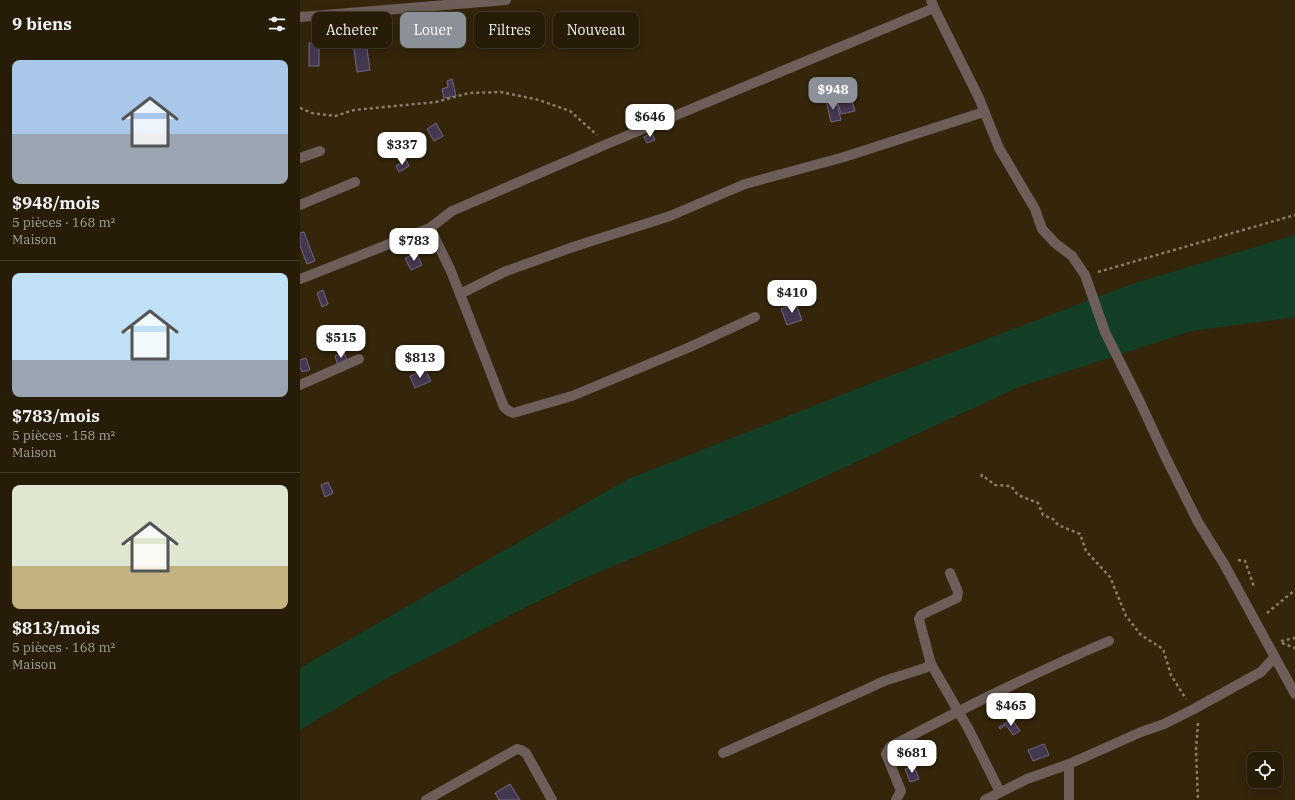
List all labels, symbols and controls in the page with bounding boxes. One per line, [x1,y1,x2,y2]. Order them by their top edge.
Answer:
chip: Acheter [312,12,392,48]
chip: Louer [400,12,466,48]
chip: Filtres [474,12,545,48]
chip: Nouveau [553,12,639,48]
text: 9 biens [12,13,72,35]
icon: filters [266,13,288,35]
pin: $948 [809,77,857,111]
text: $948 [817,81,849,98]
icon: home [114,86,186,158]
pin: $646 [626,104,674,138]
text: $646 [634,108,666,125]
pin: $337 [378,132,426,166]
text: $337 [386,136,418,153]
text: $948/mois [12,192,100,214]
text: 5 pièces · 168 m² [12,214,115,231]
pin: $783 [390,228,438,262]
text: Maison [12,231,57,248]
text: $783 [398,232,430,249]
pin: $410 [768,280,816,314]
text: $410 [776,284,808,301]
icon: home [114,299,186,371]
pin: $515 [317,325,365,359]
text: $515 [325,329,357,346]
pin: $813 [396,345,444,379]
text: $813 [404,349,436,366]
text: $783/mois [12,405,100,427]
text: 5 pièces · 158 m² [12,427,115,444]
text: Maison [12,444,57,461]
icon: home [114,511,186,583]
text: $813/mois [12,617,100,639]
text: 5 pièces · 168 m² [12,639,115,656]
text: Maison [12,656,57,673]
pin: $465 [987,693,1035,727]
text: $465 [995,697,1027,714]
pin: $681 [888,740,936,774]
text: $681 [896,744,928,761]
map controls [1247,752,1283,788]
button: locate [1247,752,1283,788]

